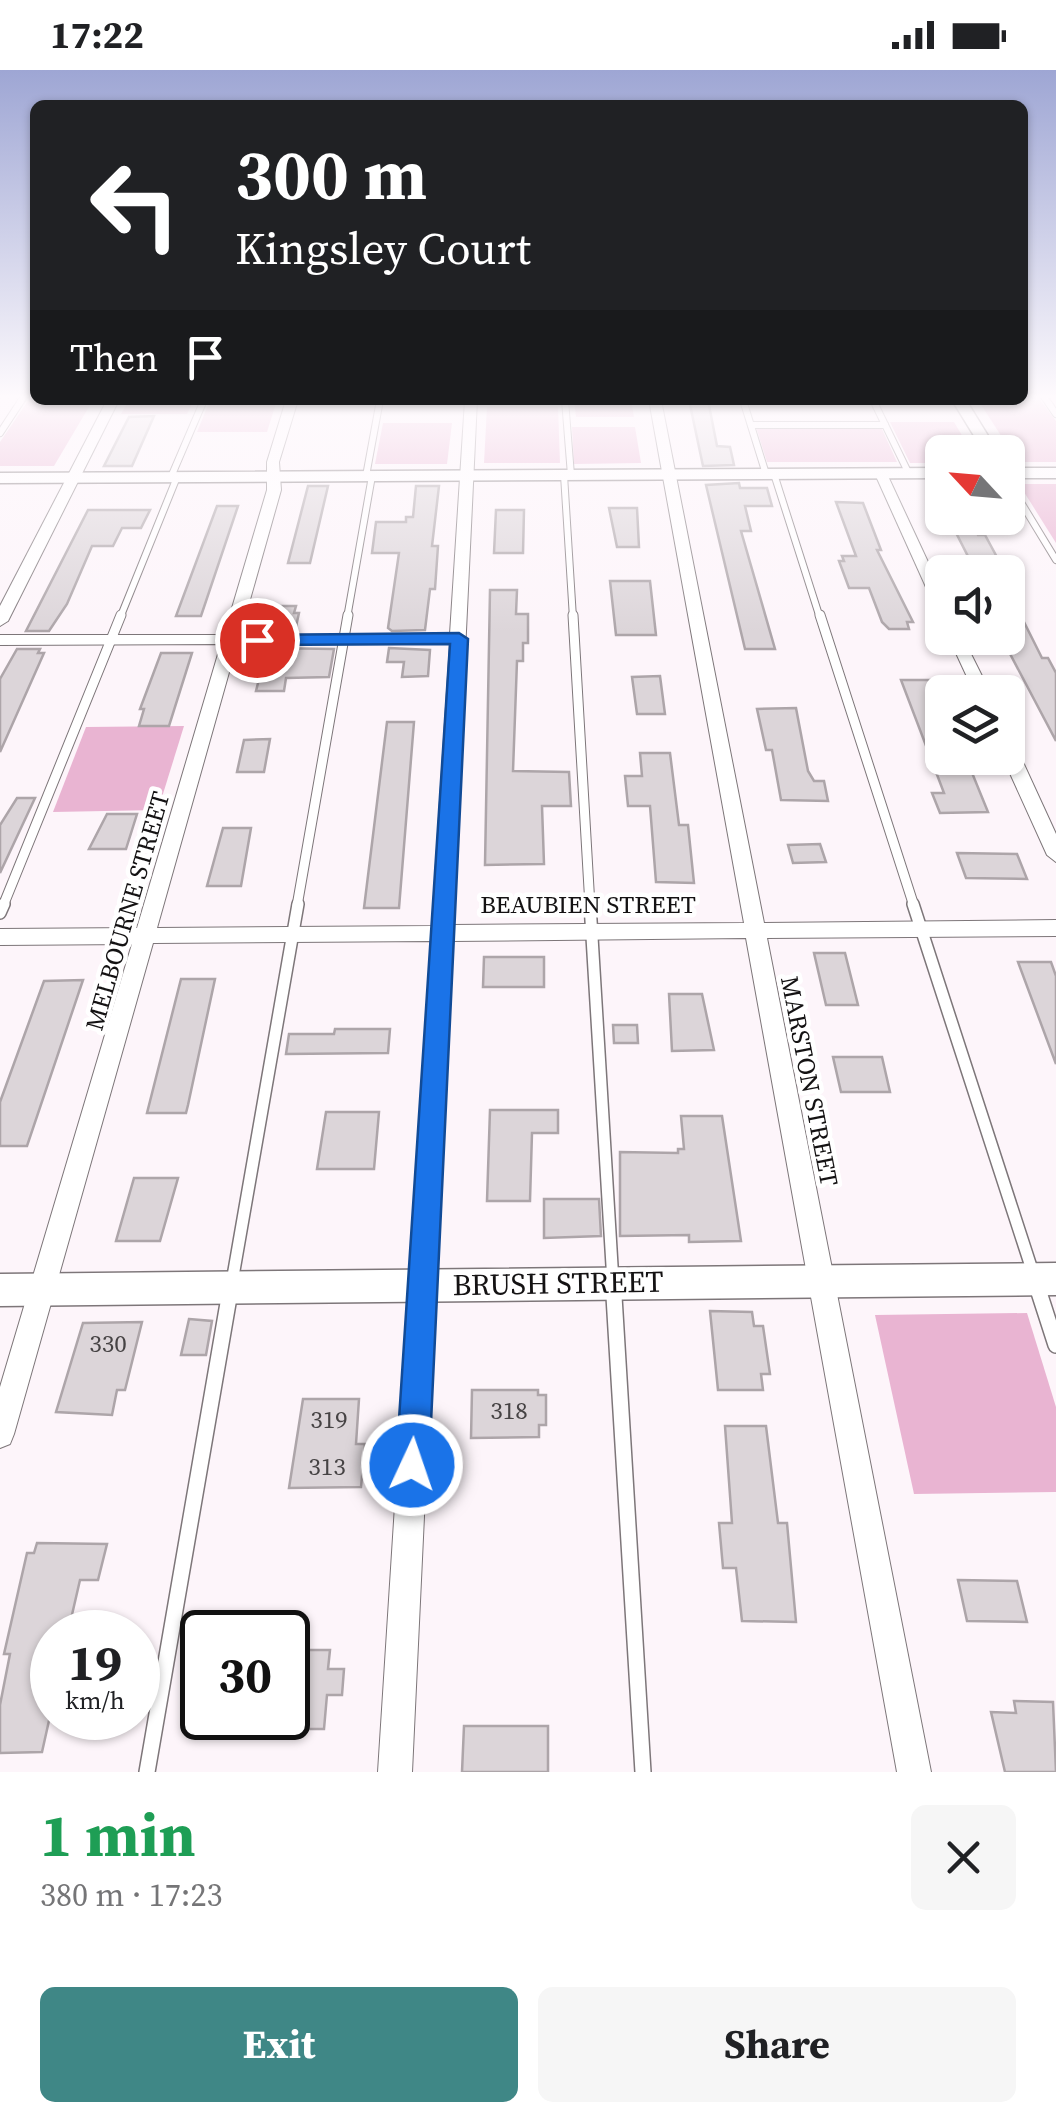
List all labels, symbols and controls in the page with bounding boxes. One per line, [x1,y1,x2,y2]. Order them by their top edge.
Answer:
text: 17:22 [50,9,144,61]
text: 300 m [235,126,427,222]
icon: left [70,140,200,270]
text: Kingsley Court [235,217,531,279]
icon: arrive [178,330,233,385]
text: Then [70,332,158,384]
north arrow [925,435,1025,535]
map controls [925,435,1025,775]
button: sound [925,555,1025,655]
pin [215,598,300,683]
icon: arrive [230,613,285,668]
button: layers [925,675,1025,775]
street label: MELBOURNE STREET [77,788,177,1034]
street label: BEAUBIEN STREET [480,887,696,921]
street label: MARSTON STREET [773,973,847,1189]
street label: BRUSH STREET [452,1261,664,1305]
house number: 330 [89,1326,127,1360]
house number: 318 [490,1393,528,1427]
house number: 319 [310,1402,348,1436]
position arrow [360,1413,464,1517]
house number: 313 [308,1449,346,1483]
speed limit sign: 30 [180,1610,310,1740]
text: 19 [68,1628,122,1697]
text: km/h [65,1683,125,1717]
text: 1 min [40,1794,196,1876]
button: close [911,1805,1016,1910]
text: 380 m · 17:23 [40,1873,222,1917]
button: Exit [40,1987,518,2102]
button: Share [538,1987,1016,2102]

